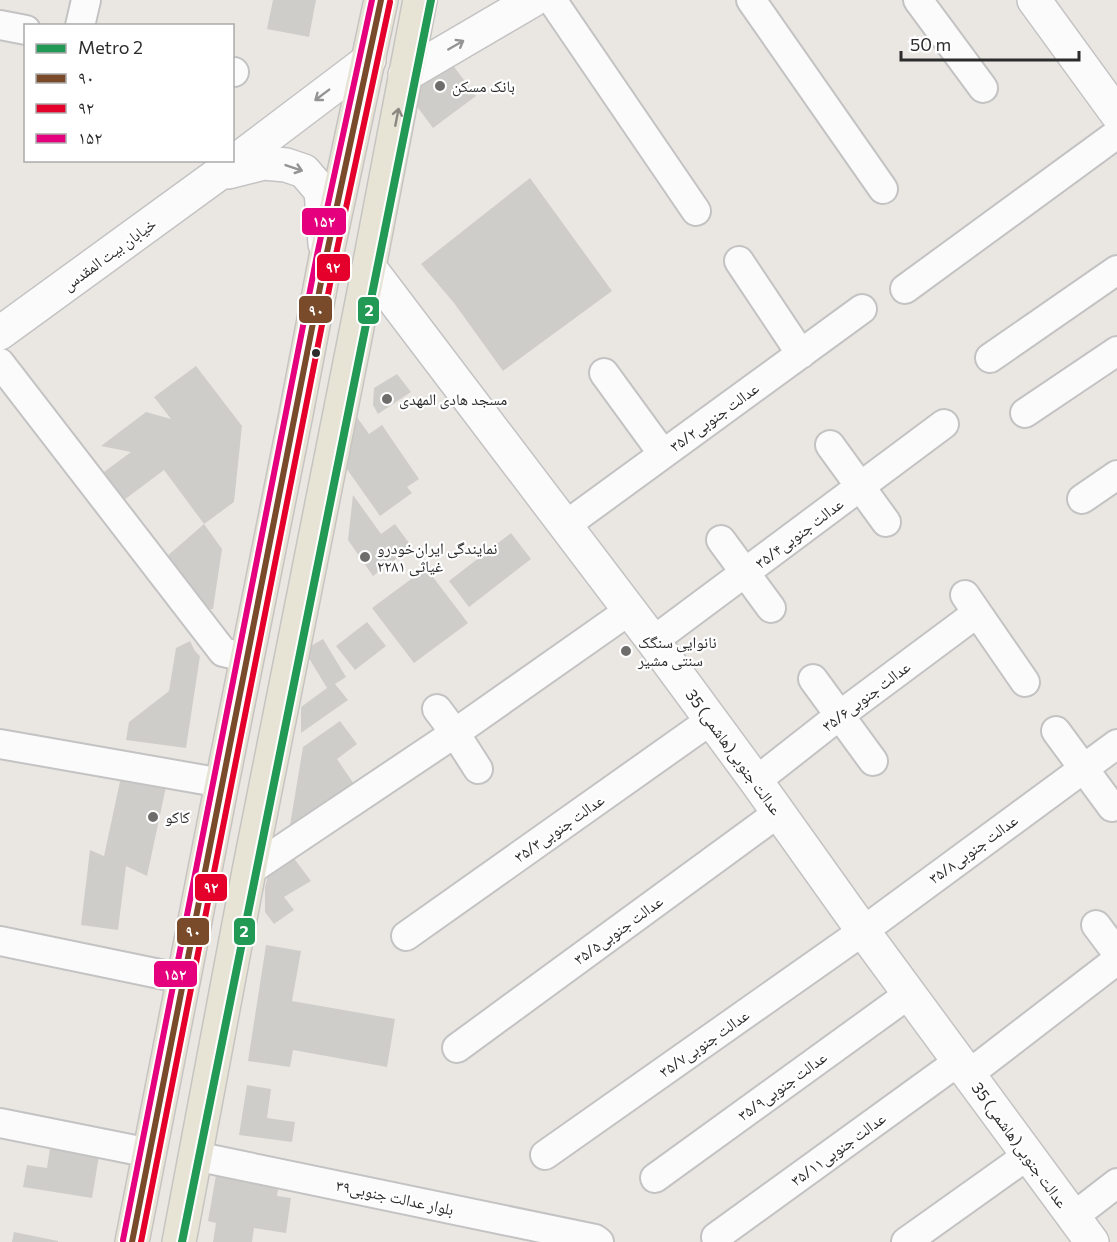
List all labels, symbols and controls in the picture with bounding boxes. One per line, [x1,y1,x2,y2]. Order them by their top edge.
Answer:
legend [24,24,234,162]
scale bar [901,24,1080,62]
text: 50 m [910,33,951,55]
text: Metro 2 [78,36,143,58]
one-way arrow [447,39,464,51]
text: ۹۰ [78,66,94,88]
place label: بانک مسکن [452,76,515,97]
marker: بانک مسکن [433,79,447,93]
one-way arrow [315,89,331,102]
text: ۹۲ [78,96,94,118]
one-way arrow [392,108,403,128]
text: ۱۵۲ [78,126,102,148]
one-way arrow [285,163,304,174]
line badge: ۱۵۲ [301,207,347,236]
text: ۱۵۲ [312,211,336,230]
street label: خیابان بیت المقدس [58,213,160,296]
line badge: ۹۲ [316,253,351,282]
text: ۹۲ [325,257,341,276]
line badge: ۹۰ [298,295,333,324]
line badge: 2 [357,296,380,325]
text: ۹۰ [308,300,324,319]
text: 2 [364,300,374,319]
unlabelled marker [310,347,322,359]
street label: عدالت جنوبی۳۵/۲ [665,378,763,457]
place label: مسجد هادی المهدی [399,389,507,410]
marker: مسجد هادی المهدی [380,392,394,406]
street label: عدالت جنوبی۳۵/۴ [751,493,848,574]
place label: نمایندگی ایران‌خودرو غیاثی ۲۲۸۱ [377,538,497,577]
marker: نمایندگی ایران‌خودرو غیاثی ۲۲۸۱ [358,550,372,564]
place label: نانوایی سنگک سنتی مشیر [637,632,717,671]
marker: نانوایی سنگک سنتی مشیر [619,644,633,658]
street label: عدالت جنوبی۳۵/۶ [818,656,915,737]
street label: 35 عدالت جنوبی(هاشمی) [681,685,786,819]
street label: عدالت جنوبی۳۵/۳ [510,790,608,867]
place label: کاکو [165,807,190,827]
marker: کاکو [146,810,160,824]
street label: عدالت جنوبی۳۵/۸ [924,810,1022,889]
line badge: ۹۲ [194,873,228,902]
text: ۹۲ [203,877,219,896]
street label: عدالت جنوبی۳۵/۵ [569,891,667,970]
line badge: ۹۰ [176,917,210,946]
line badge: 2 [233,917,256,946]
text: ۹۰ [185,921,201,940]
text: 2 [239,921,249,940]
line badge: ۱۵۲ [153,960,198,988]
text: ۱۵۲ [163,964,187,983]
street label: عدالت جنوبی۳۵/۷ [655,1005,753,1082]
street label: عدالت جنوبی۳۵/۹ [733,1047,831,1126]
street label: 35 عدالت جنوبی(هاشمی) [967,1078,1072,1212]
street label: عدالت جنوبی۳۵/۱۱ [787,1108,890,1191]
street label: ۳۹بلوار عدالت جنوبی [334,1175,456,1220]

